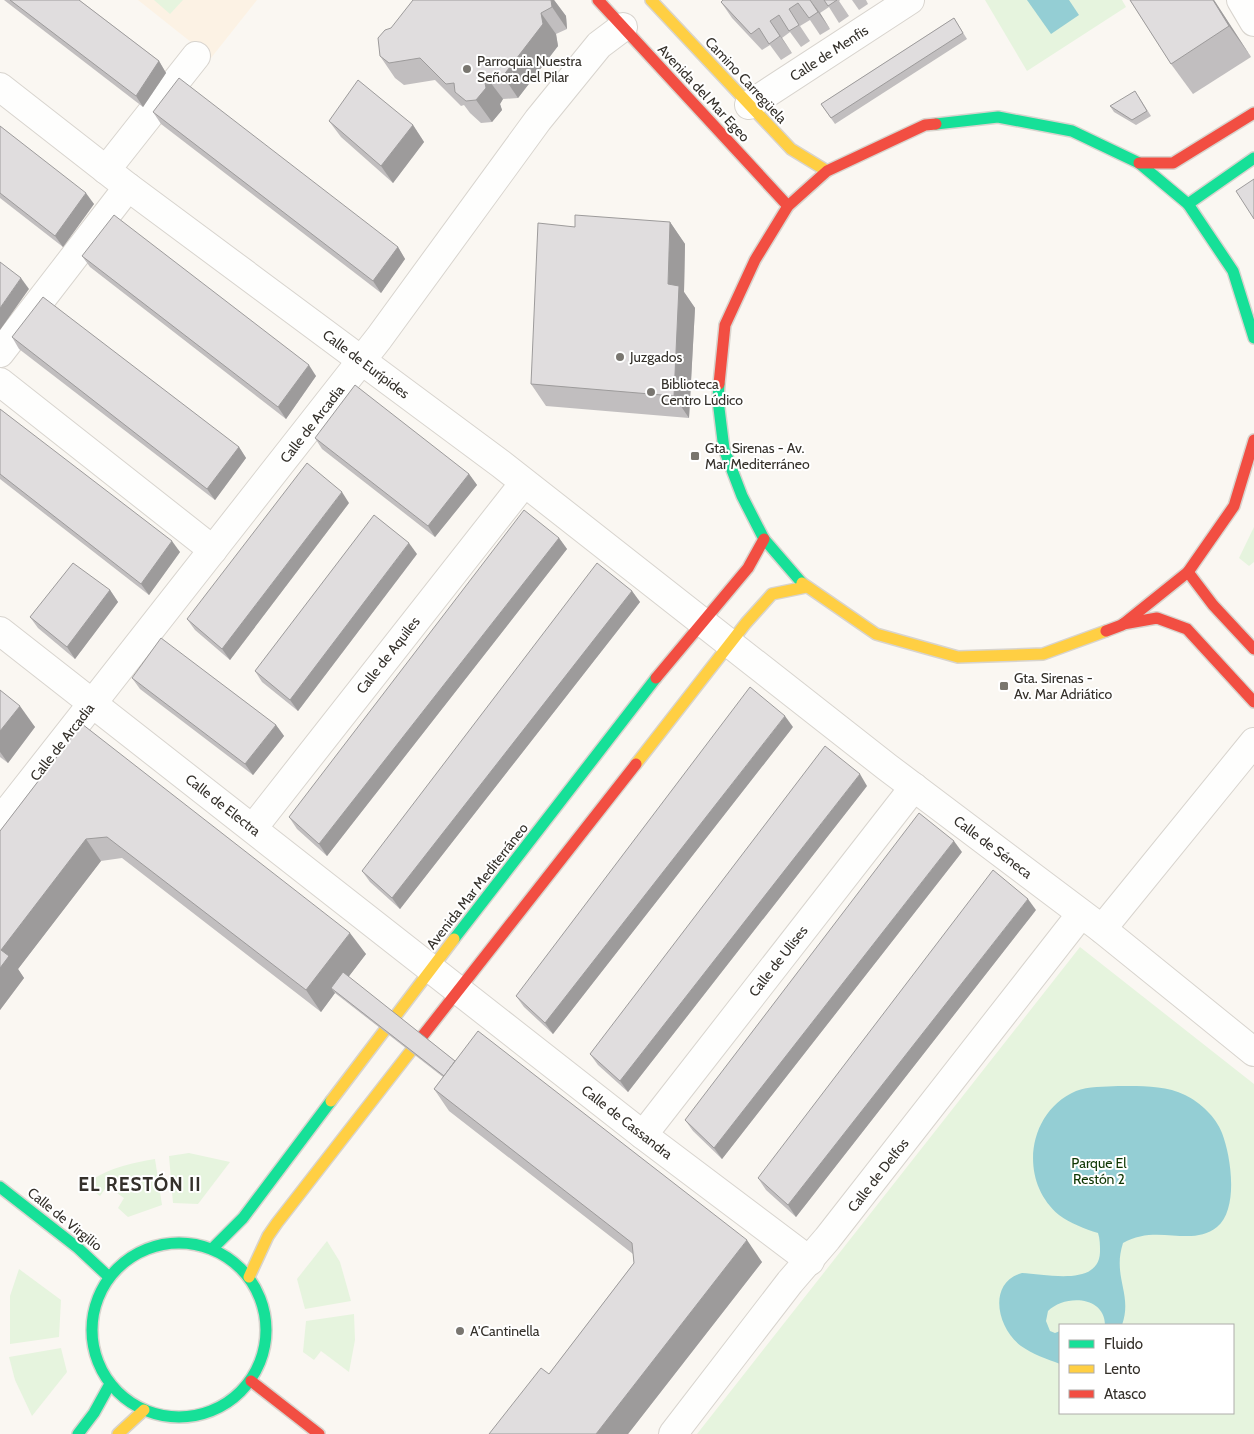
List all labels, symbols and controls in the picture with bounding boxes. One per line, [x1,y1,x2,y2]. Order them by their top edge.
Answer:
street label: Calle de Menfis [786,21,872,85]
street label: Camino Carregüela [701,33,791,127]
street label: Avenida del Mar Egeo [654,40,754,146]
place label: Parroquia Nuestra Señora del Pilar [477,52,582,86]
marker: Parroquia Nuestra Señora del Pilar [461,63,473,75]
street label: Calle de Eurípides [319,326,413,403]
place label: Juzgados [629,348,682,366]
marker: Juzgados [614,351,626,363]
place label: Biblioteca Centro Lúdico [661,375,743,409]
street label: Calle de Arcadia [276,381,348,466]
marker: Biblioteca Centro Lúdico [645,386,657,398]
place label: Gta. Sirenas - Av. Mar Mediterráneo [705,439,810,473]
marker: Gta. Sirenas - Av. Mar Mediterráneo [689,450,701,462]
street label: Calle de Aquiles [352,613,424,697]
place label: Gta. Sirenas - Av. Mar Adriático [1014,669,1112,703]
marker: Gta. Sirenas - Av. Mar Adriático [998,680,1010,692]
street label: Calle de Arcadia [26,699,98,784]
street label: Calle de Electra [182,770,264,840]
street label: Calle de Séneca [950,812,1036,883]
street label: Avenida Mar Mediterráneo [422,819,532,953]
street label: Calle de Ulises [745,922,811,1000]
street label: Calle de Cassandra [578,1081,676,1163]
street label: Calle de Delfos [844,1134,913,1216]
park label: Parque El Restón 2 [1071,1154,1127,1188]
district label: EL RESTÓN II [78,1172,202,1196]
street label: Calle de Virgilio [24,1183,106,1255]
place label: A'Cantinella [470,1322,540,1340]
legend [1059,1324,1234,1414]
marker: A'Cantinella [454,1325,466,1337]
text: Fluido [1104,1335,1143,1353]
text: Lento [1104,1360,1141,1378]
text: Atasco [1104,1385,1146,1403]

